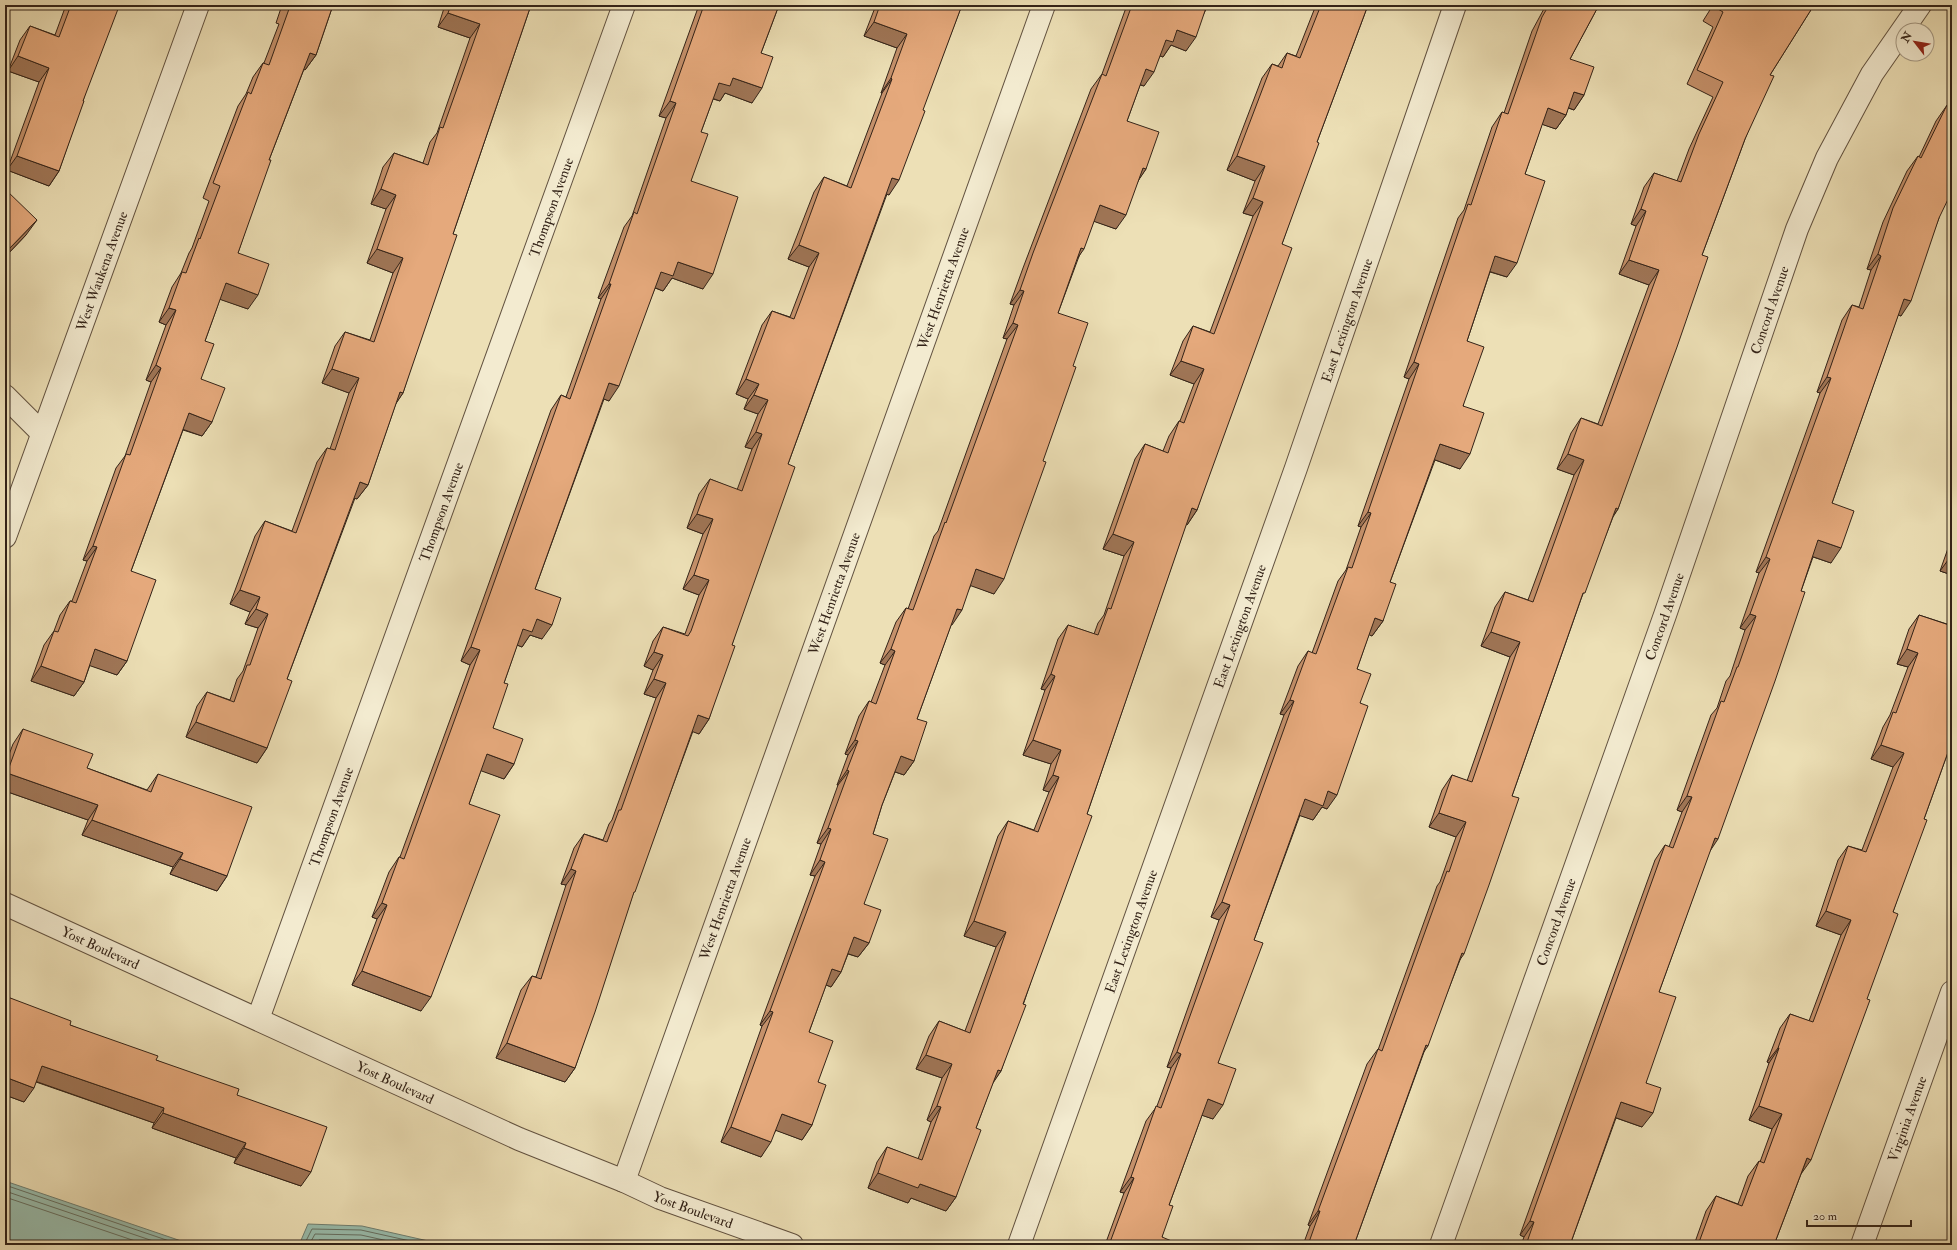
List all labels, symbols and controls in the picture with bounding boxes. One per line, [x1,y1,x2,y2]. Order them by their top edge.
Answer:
north arrow [1895,22,1935,62]
text: N [1898,29,1916,46]
street label: Thompson Avenue [525,155,577,259]
street label: West Waukena Avenue [72,209,131,334]
street label: West Henrietta Avenue [913,225,973,353]
street label: East Lexington Avenue [1318,256,1376,385]
street label: Concord Avenue [1746,264,1792,356]
street label: Thompson Avenue [415,460,467,564]
street label: West Henrietta Avenue [804,530,864,658]
street label: East Lexington Avenue [1210,562,1270,690]
street label: Concord Avenue [1641,570,1687,663]
street label: Thompson Avenue [305,765,357,869]
street label: West Henrietta Avenue [695,835,755,963]
street label: East Lexington Avenue [1101,867,1161,996]
street label: Concord Avenue [1532,875,1579,968]
street label: Yost Boulevard [59,923,142,973]
street label: Yost Boulevard [354,1057,437,1108]
street label: Virginia Avenue [1884,1074,1930,1164]
street label: Yost Boulevard [650,1187,735,1232]
scale bar [1807,1202,1911,1228]
text: 20 m [1813,1209,1838,1224]

